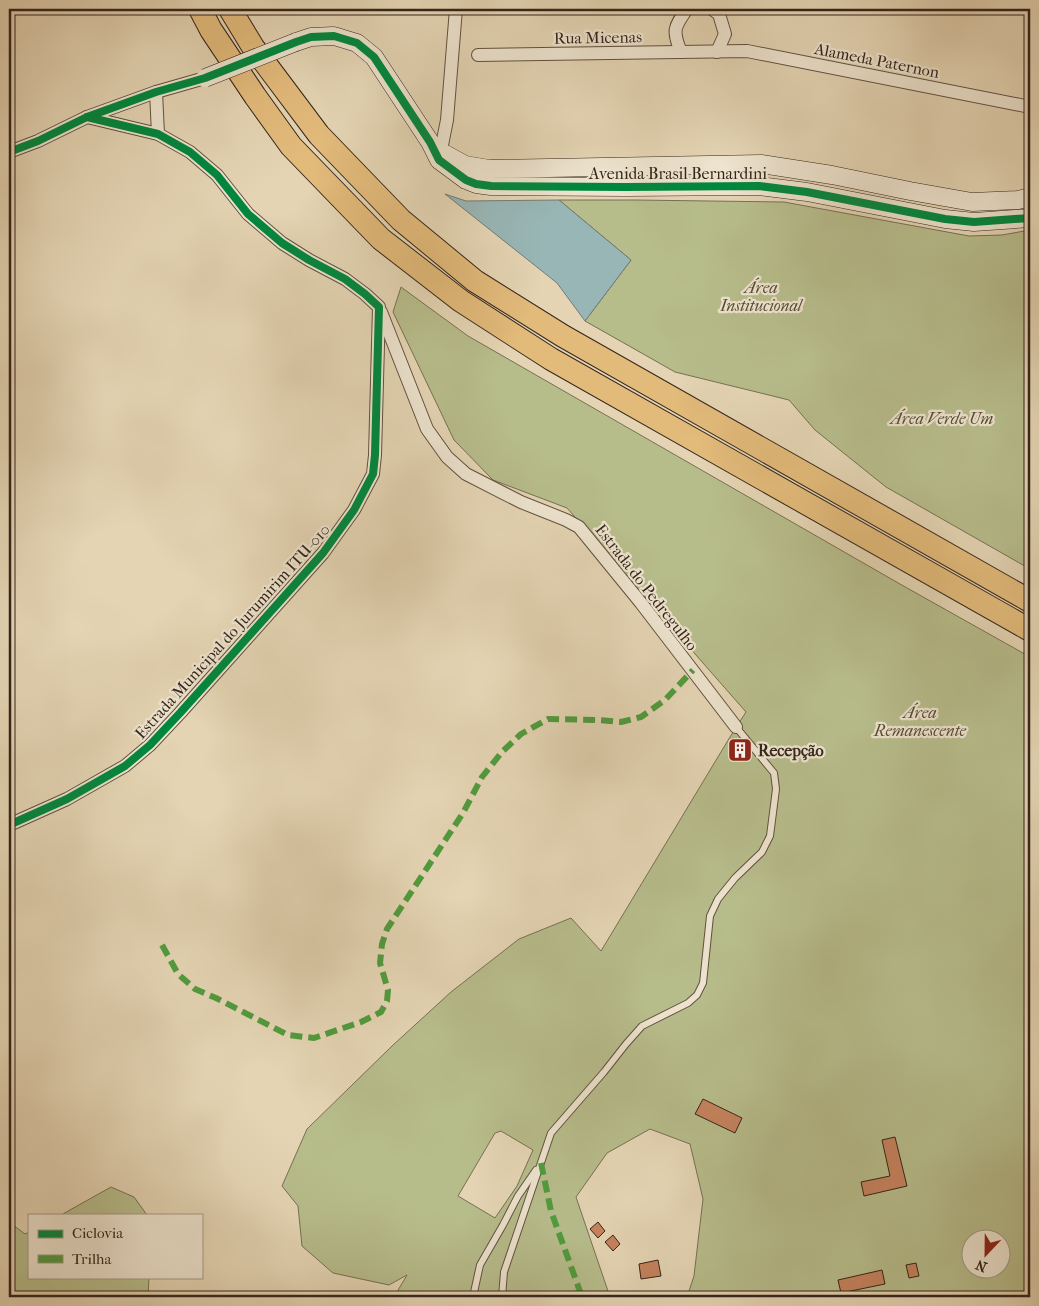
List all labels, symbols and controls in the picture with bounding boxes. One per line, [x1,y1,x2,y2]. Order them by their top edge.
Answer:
street label: Rua Micenas [554,27,642,48]
street label: Alameda Paternon [812,39,942,82]
street label: Avenida Brasil Bernardini [588,164,767,183]
park label: Área Institucional [719,277,804,315]
park label: Área Verde Um [889,408,993,428]
street label: Estrada Municipal do Jurumirim ITU-010 [131,520,334,743]
street label: Estrada do Pedregulho [591,520,702,654]
park label: Área Remanescente [873,702,967,740]
building icon: Recepção [727,737,753,763]
place label: Recepção [758,741,824,761]
legend [28,1214,202,1278]
text: Ciclovia [72,1224,124,1242]
north arrow [962,1228,1012,1278]
text: Trilha [72,1250,112,1268]
text: N [973,1256,989,1275]

